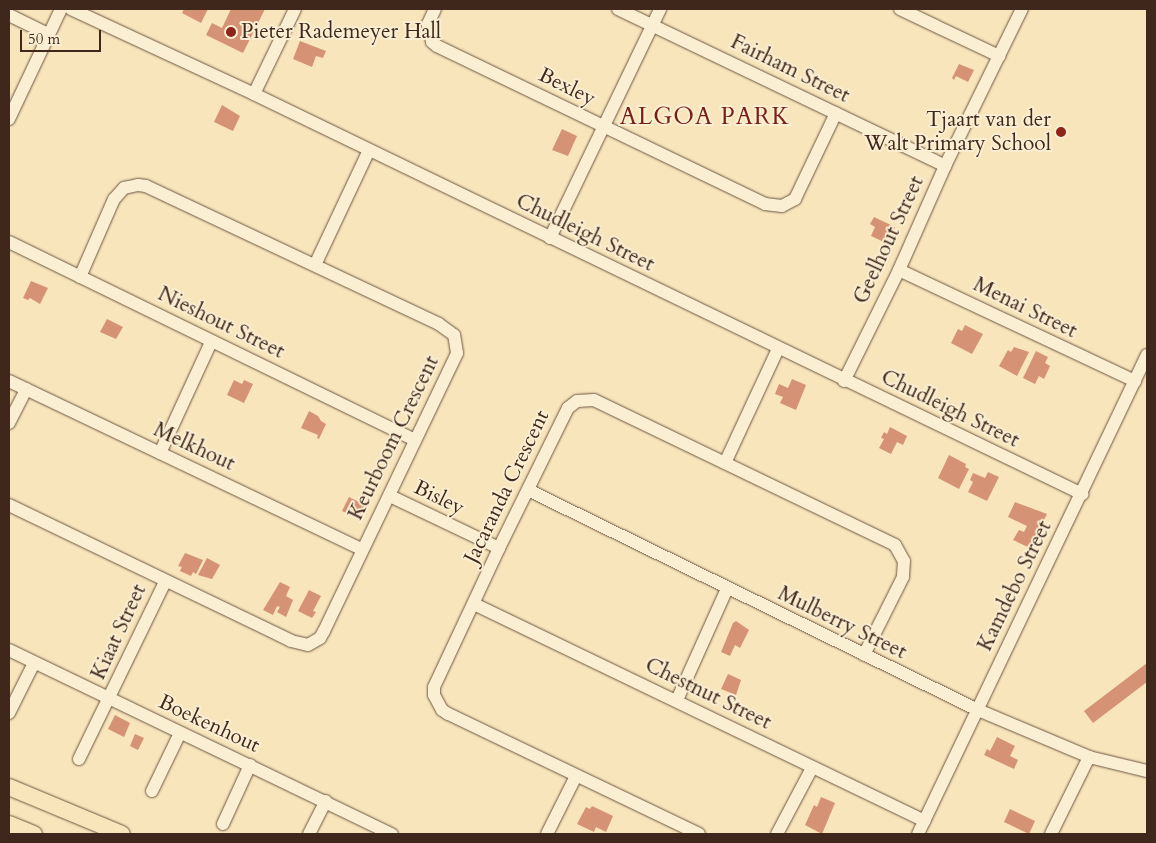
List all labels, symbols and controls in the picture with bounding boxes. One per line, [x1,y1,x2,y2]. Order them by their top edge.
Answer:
place label: Pieter Rademeyer Hall [241,19,441,45]
scale bar [22,20,104,52]
marker: Pieter Rademeyer Hall [225,26,237,38]
text: 50 m [28,29,60,49]
street label: Fairham Street [726,29,854,109]
street label: Bexley [534,62,600,112]
district label: ALGOA PARK [618,103,792,131]
place label: Tjaart van der Walt Primary School [864,107,1051,157]
marker: Tjaart van der Walt Primary School [1055,126,1067,138]
street label: Geelhout Street [848,172,930,308]
street label: Chudleigh Street [512,189,658,277]
street label: Menai Street [969,272,1081,344]
street label: Nieshout Street [154,282,288,364]
street label: Keurboom Crescent [343,352,445,524]
street label: Chudleigh Street [877,365,1023,453]
street label: Jacaranda Crescent [459,406,555,568]
street label: Melkhout [149,417,239,477]
street label: Bisley [410,475,468,521]
street label: Kamdebo Street [973,517,1057,655]
street label: Kiaat Street [86,580,152,684]
street label: Mulberry Street [774,581,910,665]
street label: Chestnut Street [641,653,775,735]
street label: Boekenhout [154,690,264,758]

